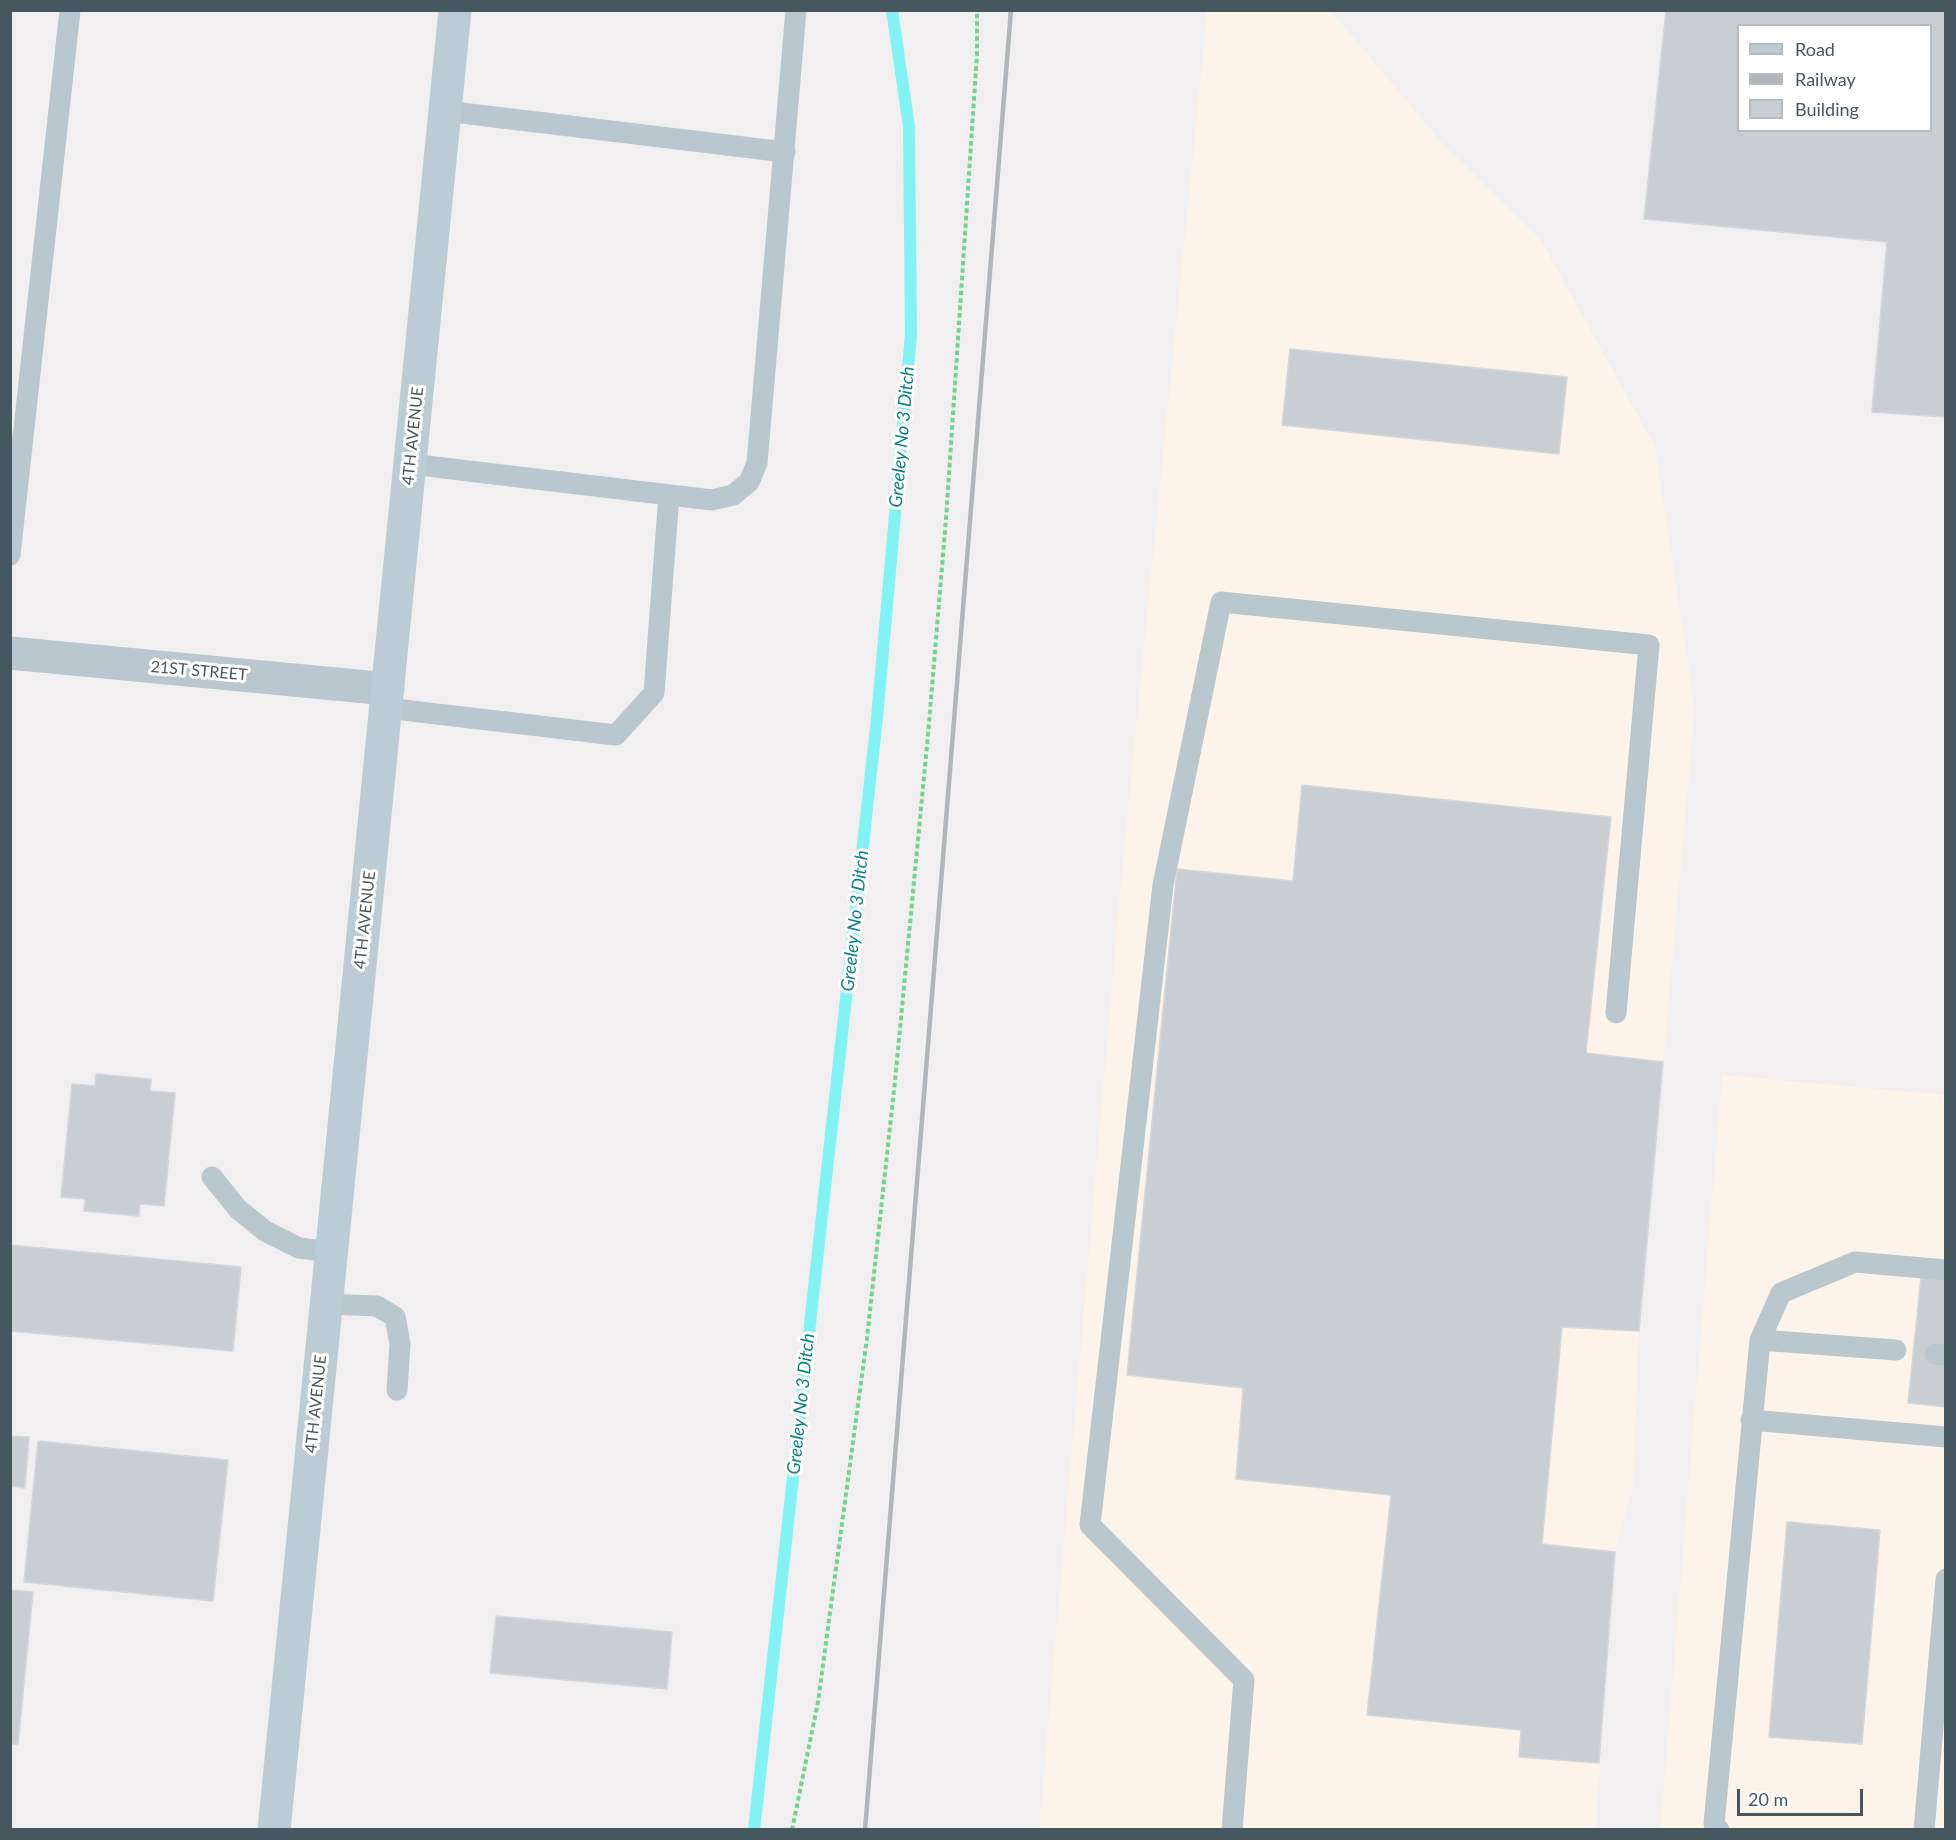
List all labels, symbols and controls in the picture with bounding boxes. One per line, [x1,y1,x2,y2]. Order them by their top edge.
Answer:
legend [1737,24,1932,132]
text: Road [1795,38,1835,60]
text: Railway [1795,68,1856,90]
text: Building [1795,98,1859,120]
water label: Greeley No 3 Ditch [885,365,919,509]
street label: 4TH AVENUE [398,386,428,486]
street label: 21ST STREET [150,657,248,685]
water label: Greeley No 3 Ditch [837,849,873,993]
street label: 4TH AVENUE [350,870,380,970]
water label: Greeley No 3 Ditch [783,1332,819,1476]
street label: 4TH AVENUE [301,1354,331,1454]
scale bar [1740,1777,1866,1815]
text: 20 m [1748,1788,1788,1810]

